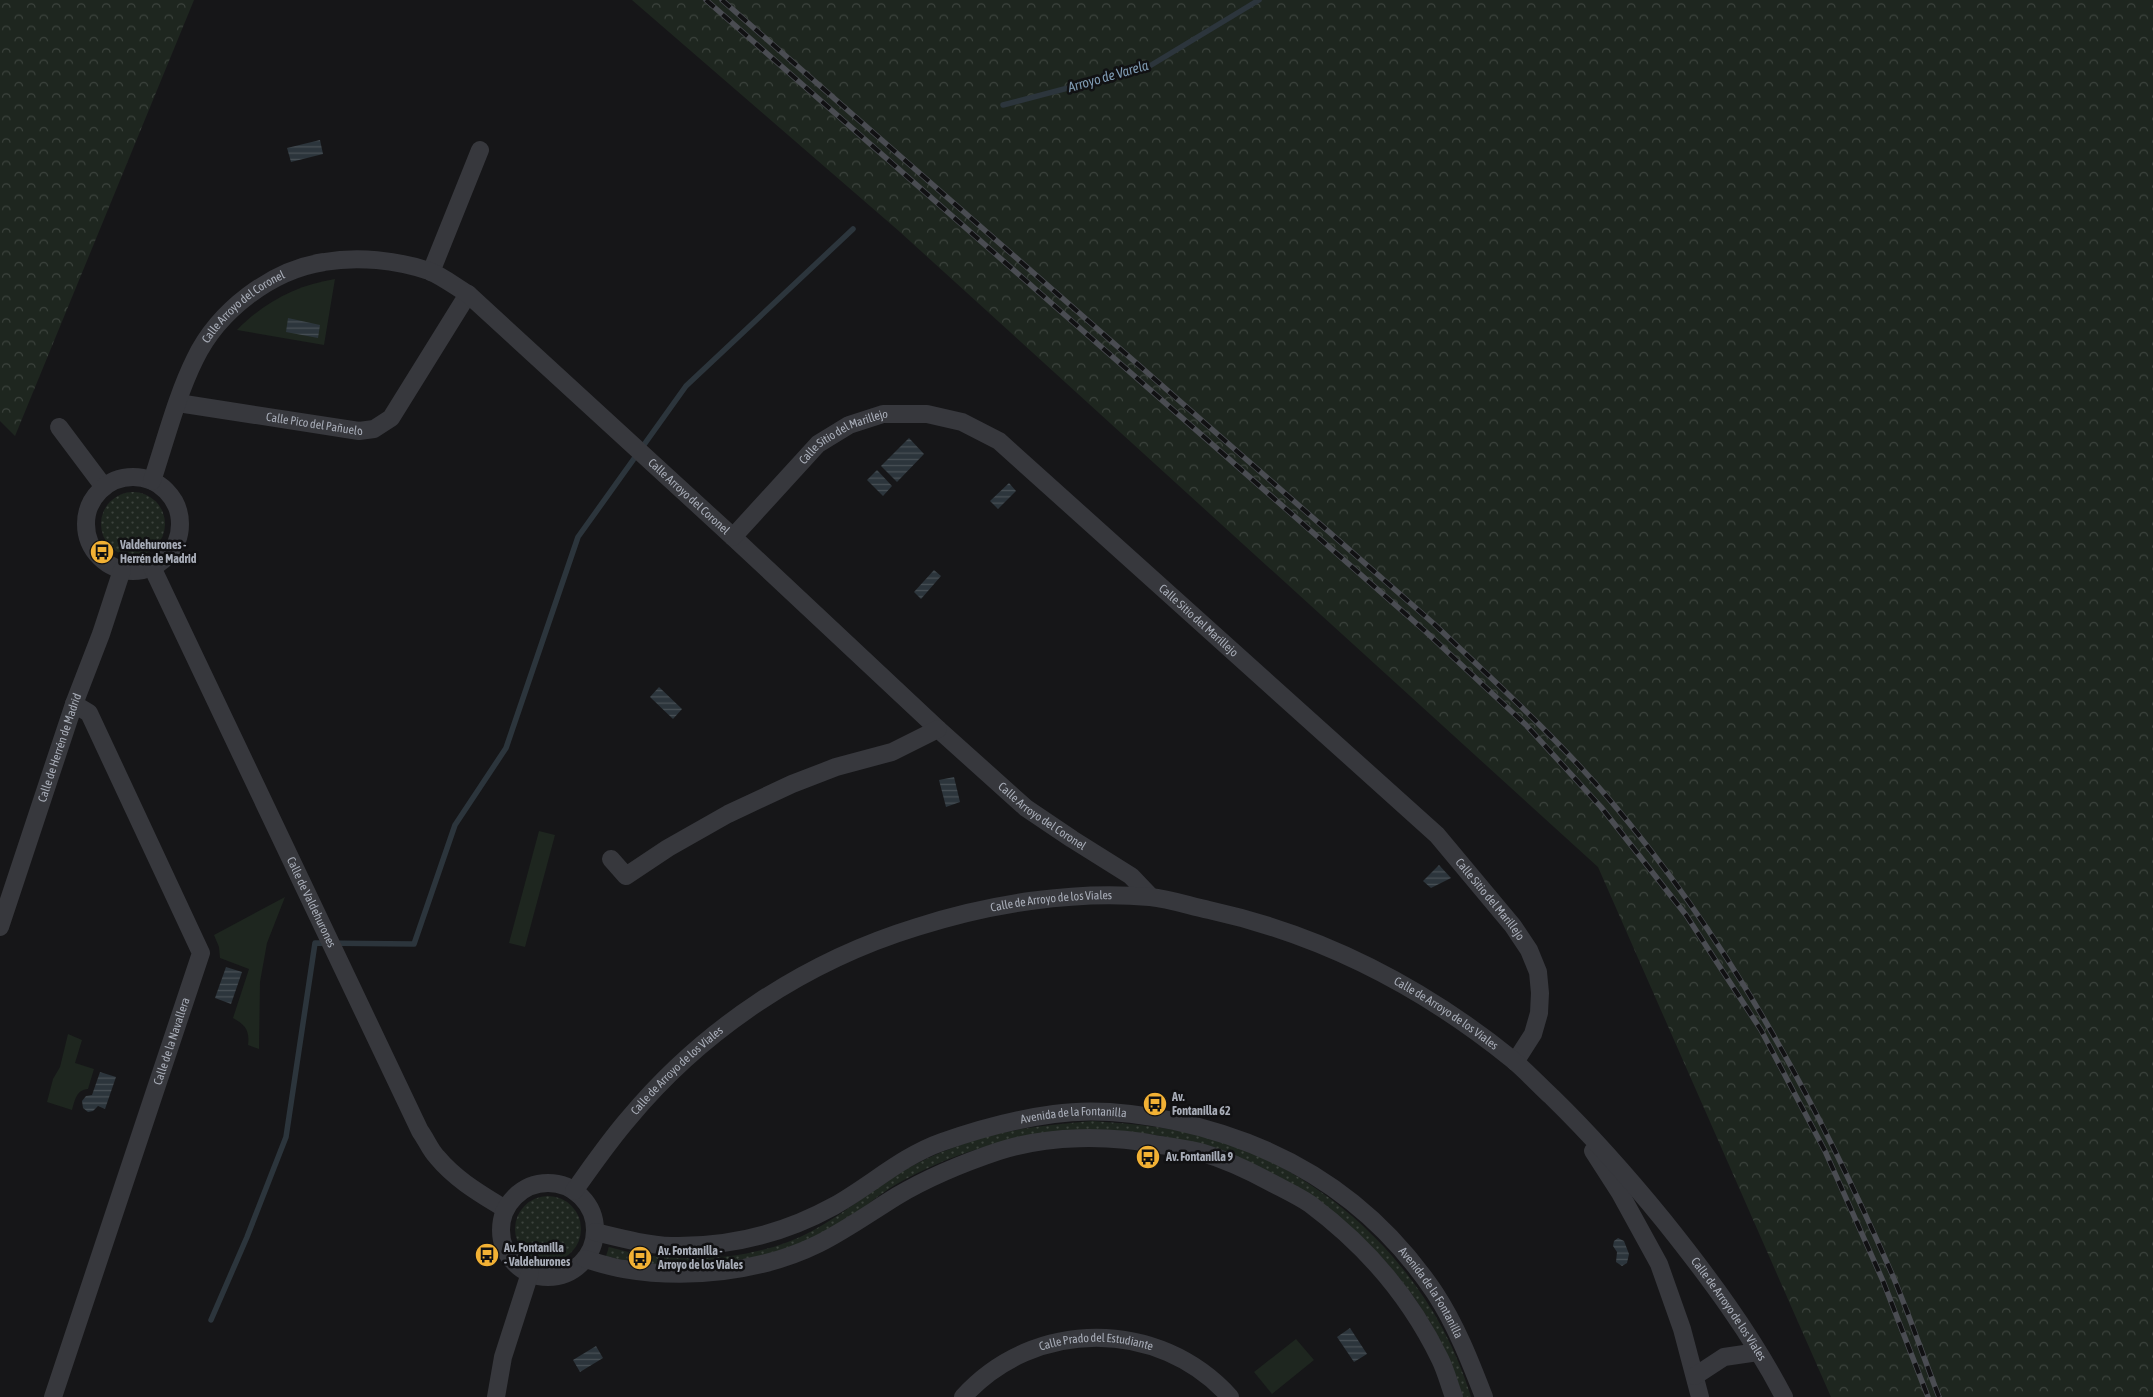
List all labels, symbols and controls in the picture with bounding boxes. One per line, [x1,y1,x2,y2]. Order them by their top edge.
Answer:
water label: Arroyo de Varela [1065,57,1151,95]
street label: Calle Arroyo del Coronel [199,267,288,346]
street label: Calle Sitio del Marillejo [796,407,888,467]
street label: Calle Pico del Pañuelo [265,410,364,438]
street label: Calle Arroyo del Coronel [645,456,733,538]
place label: Valdehurones - Herrén de Madrid [119,538,197,566]
bus stop icon: Valdehurones - Herrén de Madrid [89,539,115,565]
street label: Calle Sitio del Marillejo [1156,581,1241,660]
street label: Calle de Herrén de Madrid [35,691,84,804]
street label: Calle Arroyo del Coronel [995,779,1089,853]
street label: Calle de Valdehurones [284,854,339,950]
street label: Calle Sitio del Marillejo [1452,855,1528,943]
street label: Calle de Arroyo de los Viales [989,888,1112,915]
street label: Calle de Arroyo de los Viales [1391,974,1501,1053]
street label: Calle de la Navallera [151,996,193,1087]
street label: Calle de Arroyo de los Viales [628,1023,726,1118]
place label: Av. Fontanilla 62 [1171,1090,1231,1118]
bus stop icon: Av. Fontanilla 62 [1142,1091,1168,1117]
street label: Avenida de la Fontanilla [1019,1104,1127,1127]
bus stop icon: Av. Fontanilla 9 [1135,1144,1161,1170]
place label: Av. Fontanilla 9 [1165,1150,1234,1164]
place label: Av. Fontanilla - Valdehurones [503,1241,571,1269]
bus stop icon: Av. Fontanilla - Valdehurones [474,1242,500,1268]
place label: Av. Fontanilla - Arroyo de los Viales [657,1244,744,1272]
street label: Avenida de la Fontanilla [1396,1244,1466,1341]
bus stop icon: Av. Fontanilla - Arroyo de los Viales [627,1245,653,1271]
street label: Calle de Arroyo de los Viales [1688,1255,1769,1363]
street label: Calle Prado del Estudiante [1037,1331,1155,1354]

